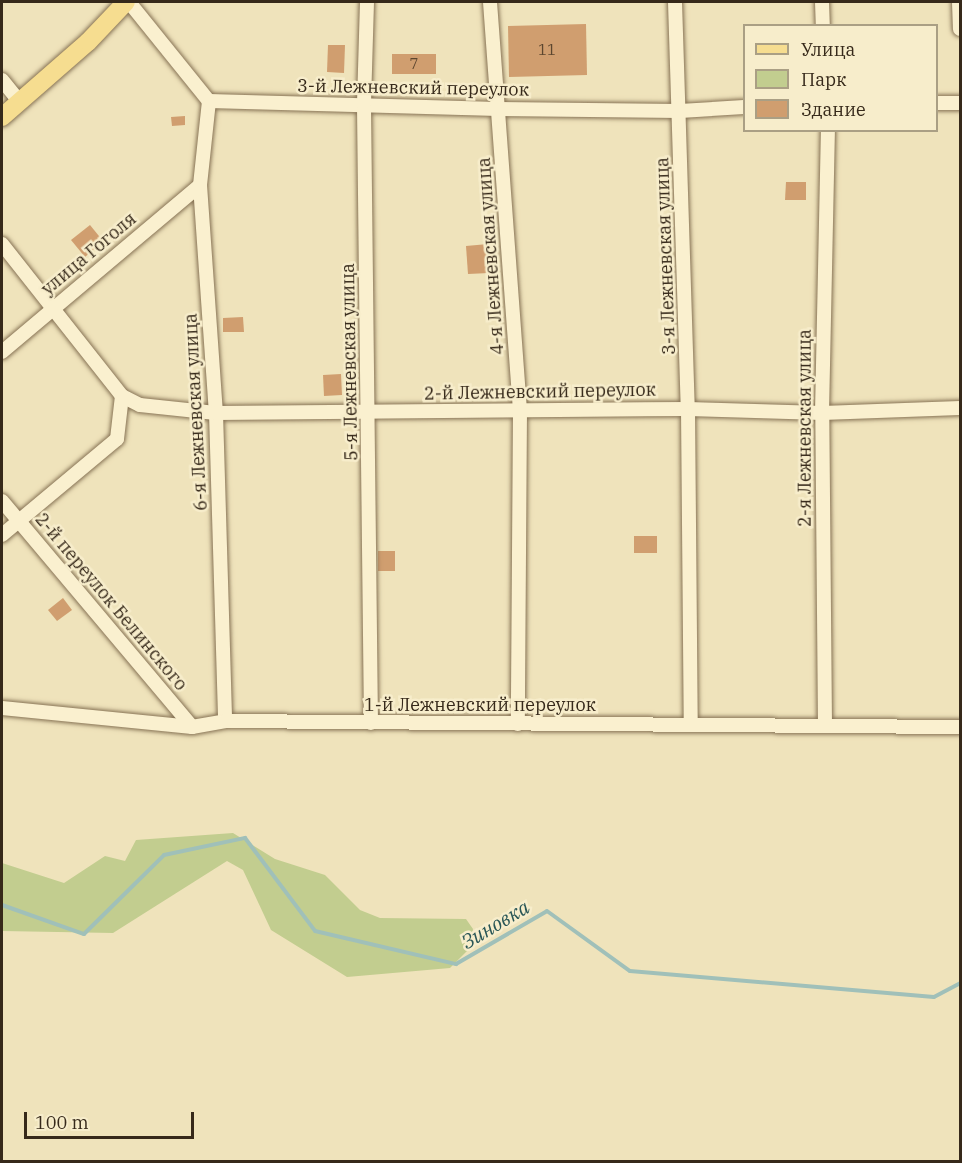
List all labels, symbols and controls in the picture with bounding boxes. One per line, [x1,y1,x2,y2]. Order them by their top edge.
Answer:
legend [743,24,938,132]
text: Улица [801,38,855,61]
house number: 11 [538,41,556,59]
house number: 7 [410,55,418,73]
text: Парк [801,68,847,91]
street label: 3-й Лежневский переулок [297,75,529,101]
text: Здание [801,98,866,121]
street label: 4-я Лежневская улица [473,157,509,355]
street label: 3-я Лежневская улица [652,157,680,355]
street label: улица Гоголя [37,208,141,300]
street label: 5-я Лежневская улица [337,263,363,461]
street label: 6-я Лежневская улица [180,313,212,511]
street label: 2-я Лежневская улица [794,329,816,527]
street label: 2-й Лежневский переулок [424,379,656,405]
street label: 2-й переулок Белинского [30,509,192,695]
street label: 1-й Лежневский переулок [364,694,596,716]
water label: Зиновка [457,894,533,954]
scale bar [27,1100,196,1138]
text: 100 m [35,1111,89,1134]

